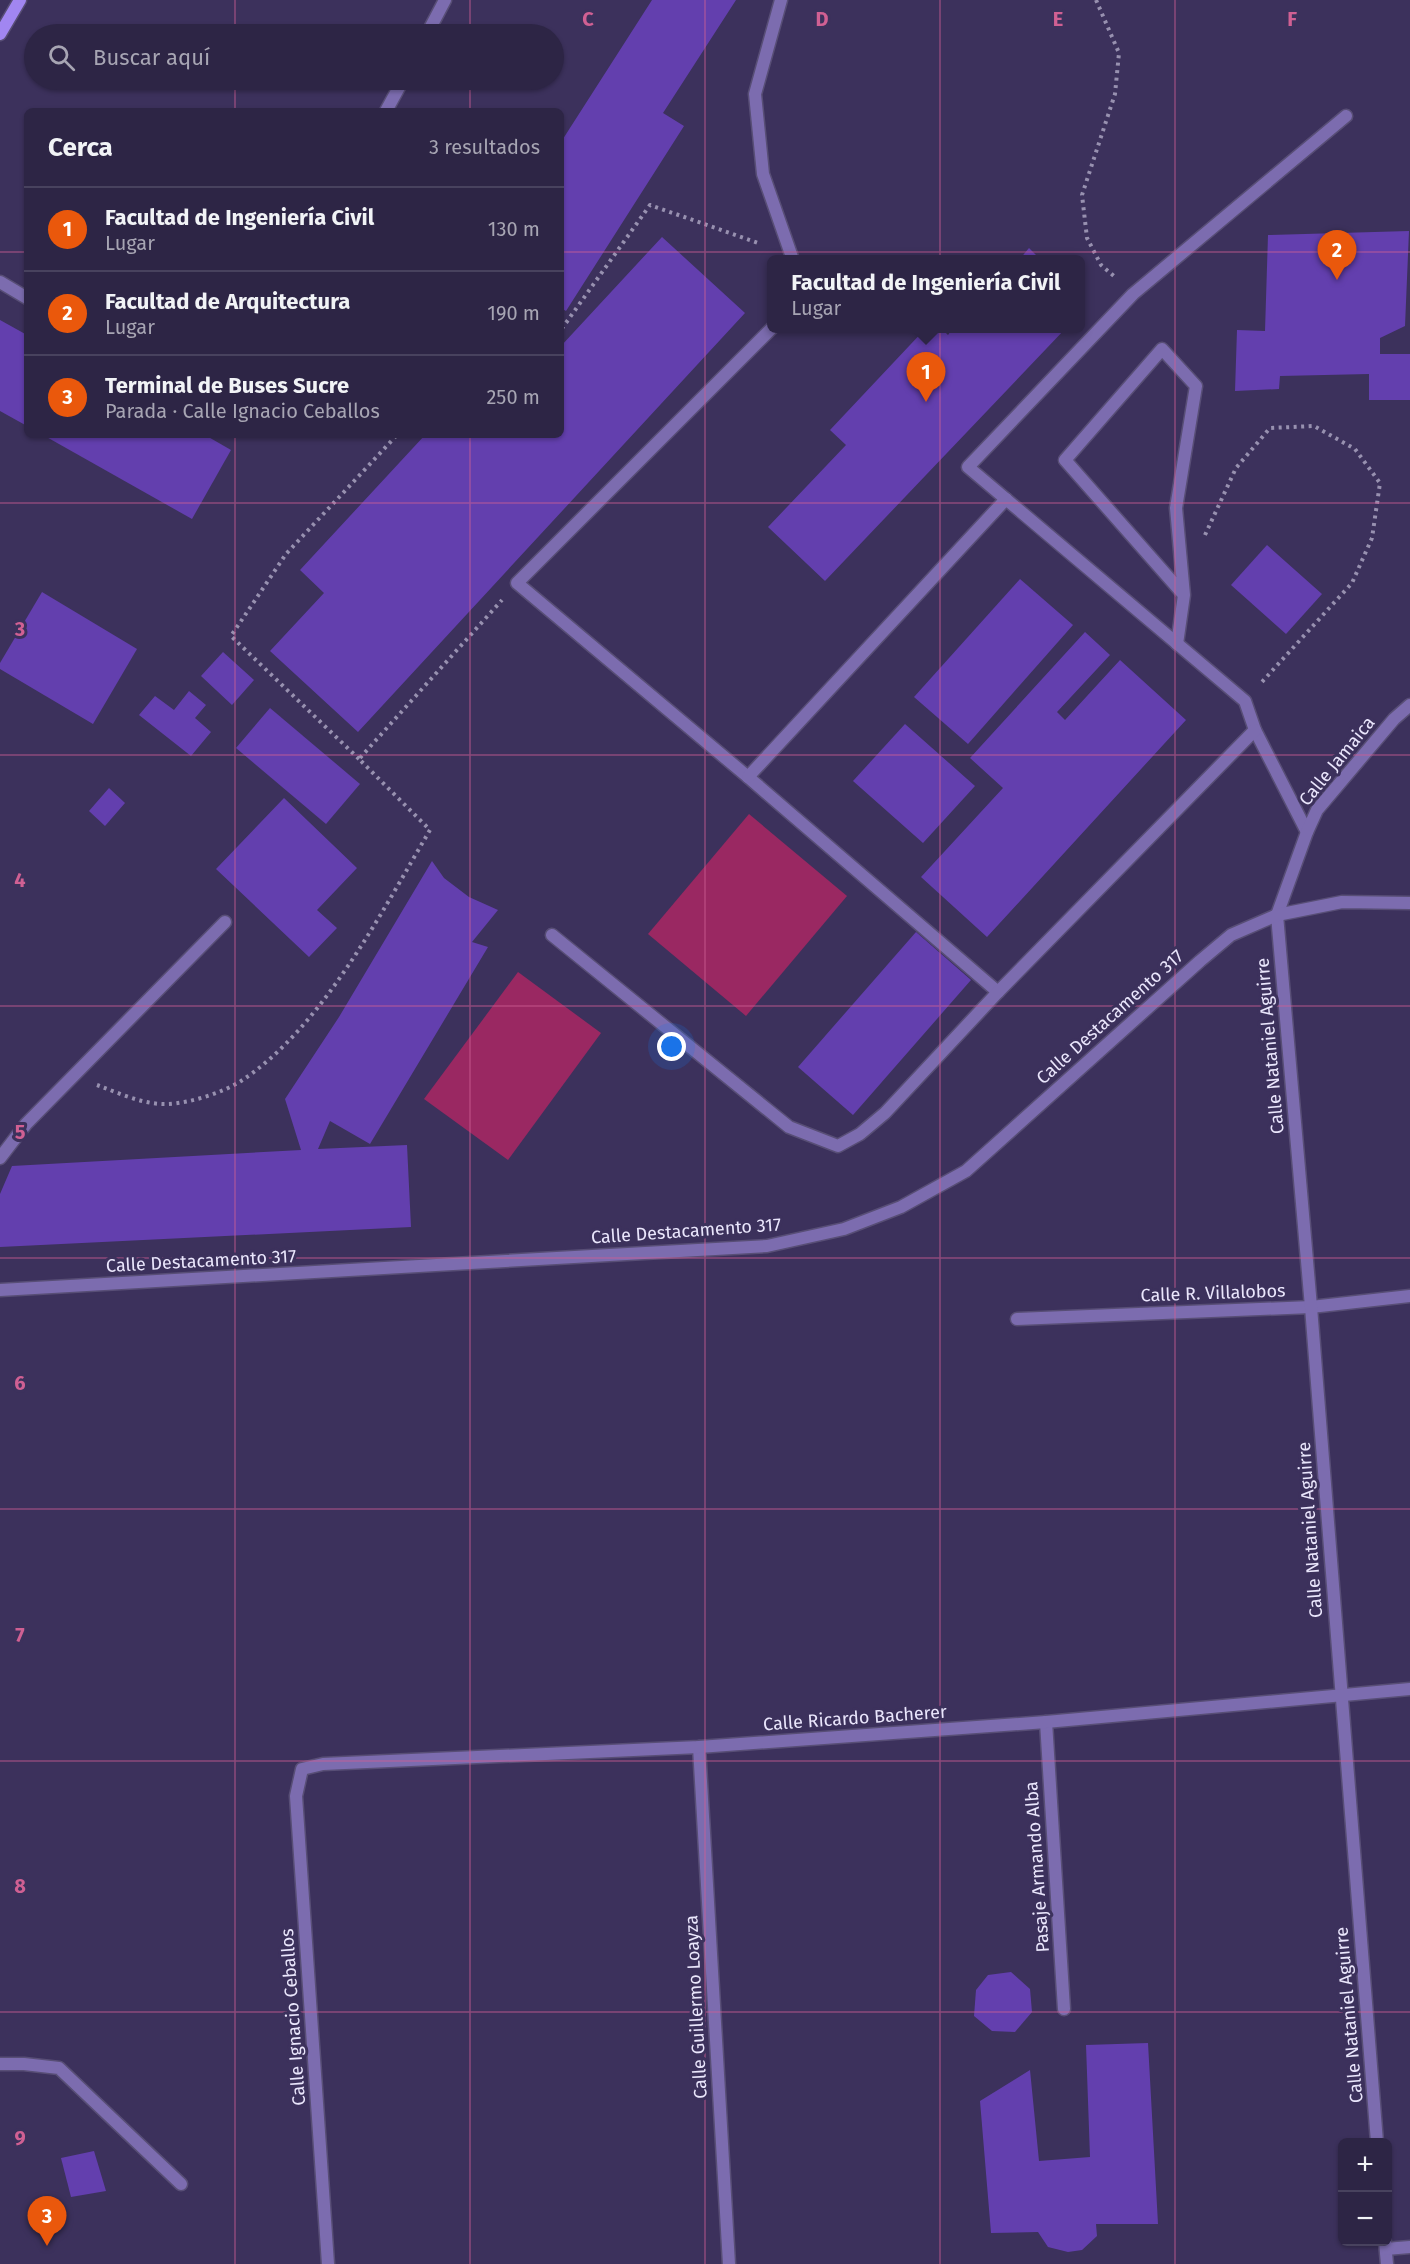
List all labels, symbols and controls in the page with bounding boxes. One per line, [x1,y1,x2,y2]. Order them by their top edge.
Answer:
text: C [582,7,594,31]
text: D [815,7,829,31]
text: E [1053,7,1063,31]
text: F [1287,7,1297,31]
search box [24,24,564,90]
icon: search [45,41,78,74]
text: Buscar aquí [93,44,210,71]
text: Cerca [48,132,113,163]
text: 3 resultados [429,135,540,159]
text: Facultad de Ingeniería Civil [105,204,374,231]
text: 1 [63,217,72,241]
text: 130 m [488,217,540,241]
pin: 2 [1318,230,1356,280]
text: Lugar [105,231,155,255]
popup [767,255,1085,333]
text: Facultad de Ingeniería Civil [791,269,1061,296]
text: Facultad de Arquitectura [105,288,350,315]
text: Lugar [791,296,841,320]
text: 2 [62,301,73,325]
text: 190 m [487,301,540,325]
text: Lugar [105,315,155,339]
pin: 1 [906,352,946,402]
text: Terminal de Buses Sucre [105,372,349,399]
text: 3 [62,385,73,409]
text: 250 m [486,385,540,409]
text: Parada · Calle Ignacio Ceballos [105,399,380,423]
text: 3 [14,617,25,641]
street label: Calle Jamaica [1294,712,1380,810]
text: 4 [14,868,26,892]
street label: Calle Destacamento 317 [1032,945,1188,1089]
street label: Calle Nataniel Aguirre [1251,957,1289,1135]
your location [657,1032,686,1061]
text: 5 [15,1120,26,1144]
street label: Calle Destacamento 317 [590,1213,782,1249]
street label: Calle Destacamento 317 [105,1245,297,1277]
street label: Calle R. Villalobos [1140,1279,1286,1307]
text: 6 [14,1371,26,1395]
street label: Calle Nataniel Aguirre [1293,1441,1327,1619]
text: 7 [15,1623,25,1647]
street label: Calle Ricardo Bacherer [762,1701,948,1735]
street label: Pasaje Armando Alba [1020,1781,1054,1953]
text: 8 [14,1874,26,1898]
street label: Calle Guillermo Loayza [680,1915,712,2099]
street label: Calle Nataniel Aguirre [1330,1926,1368,2104]
street label: Calle Ignacio Ceballos [276,1928,310,2106]
text: 9 [14,2126,26,2150]
map controls [1338,2138,1392,2246]
button: + [1338,2138,1392,2192]
button: − [1338,2192,1392,2246]
pin: 3 [28,2196,66,2246]

